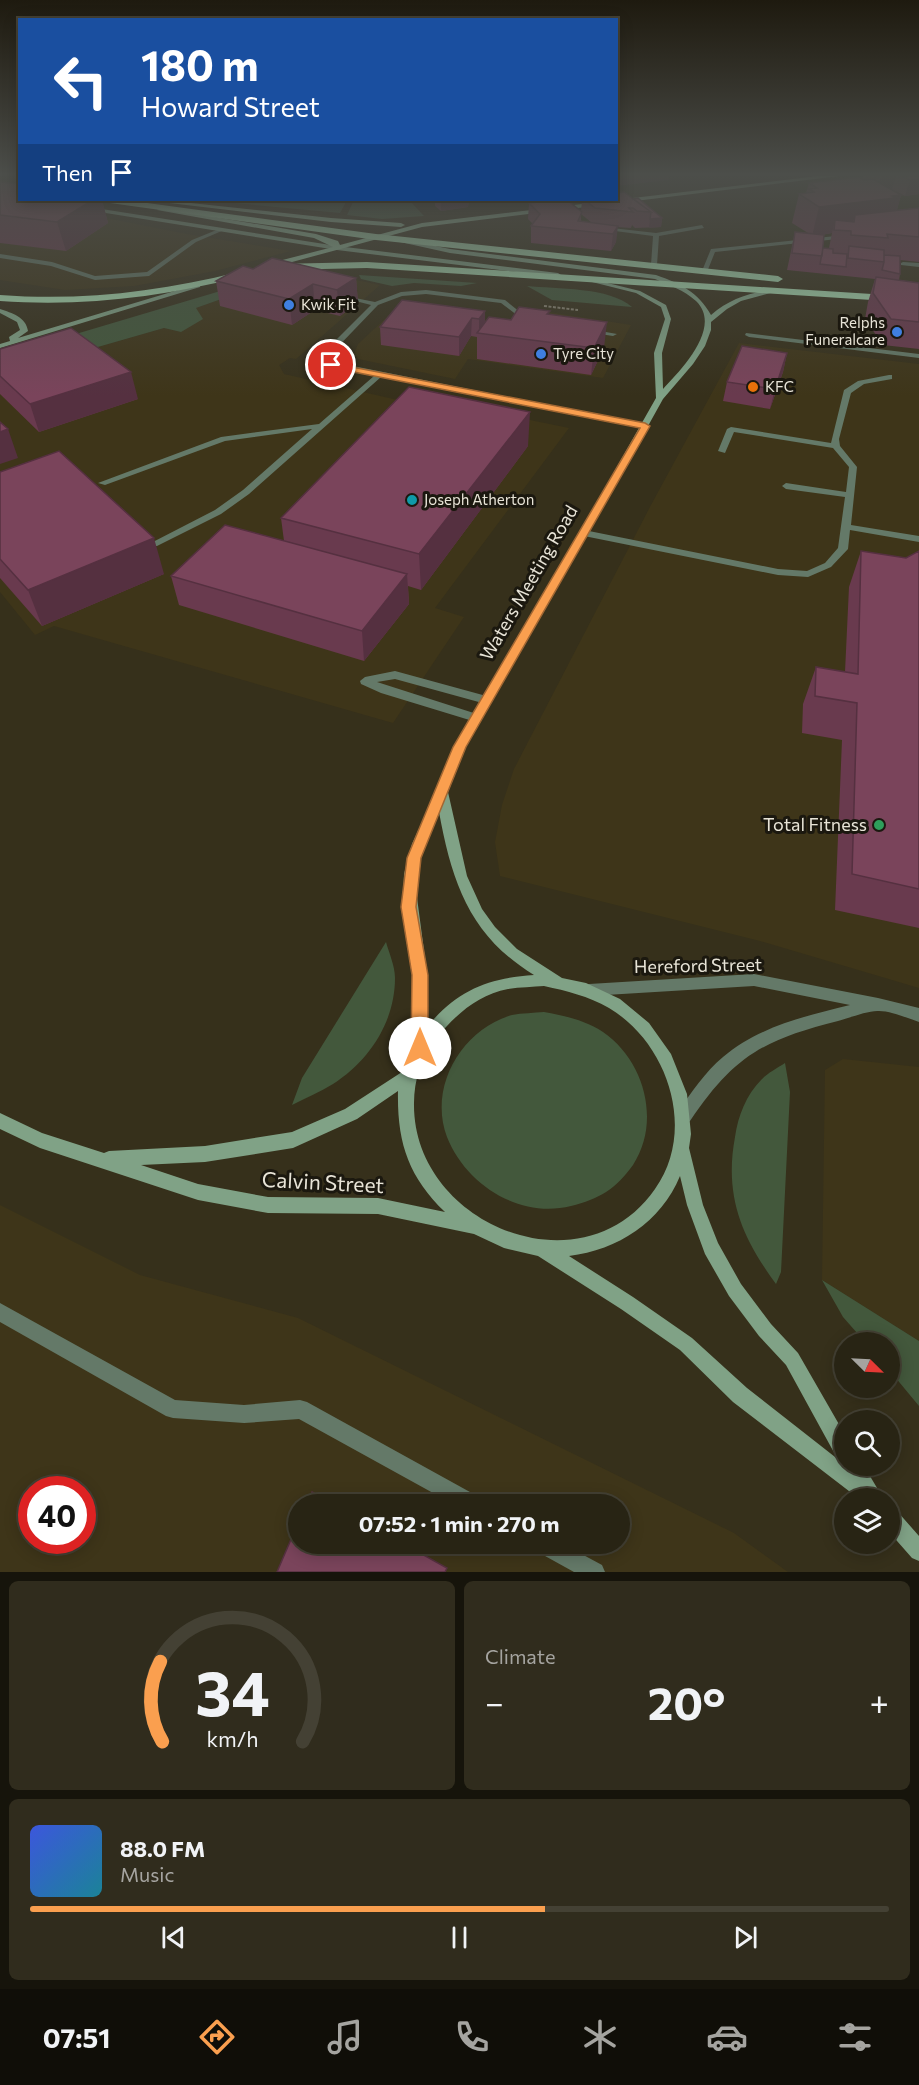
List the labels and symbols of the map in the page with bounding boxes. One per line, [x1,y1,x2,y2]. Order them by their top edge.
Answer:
place label: Kwik Fit [301,295,356,313]
marker: Kwik Fit [282,298,296,312]
place label: Relphs Funeralcare [805,313,885,348]
marker: Relphs Funeralcare [890,325,904,339]
pin [305,339,356,390]
place label: Tyre City [553,344,614,362]
marker: Tyre City [534,347,548,361]
place label: KFC [765,377,794,395]
marker: KFC [746,380,760,394]
place label: Joseph Atherton [424,490,534,508]
marker: Joseph Atherton [405,493,419,507]
street label: Waters Meeting Road [475,501,582,664]
place label: Total Fitness [763,813,867,835]
marker: Total Fitness [872,818,886,832]
street label: Hereford Street [634,953,762,977]
position arrow [388,1016,452,1080]
street label: Calvin Street [261,1166,385,1197]
north arrow [834,1332,900,1398]
speed limit sign: 40 [18,1476,96,1554]

